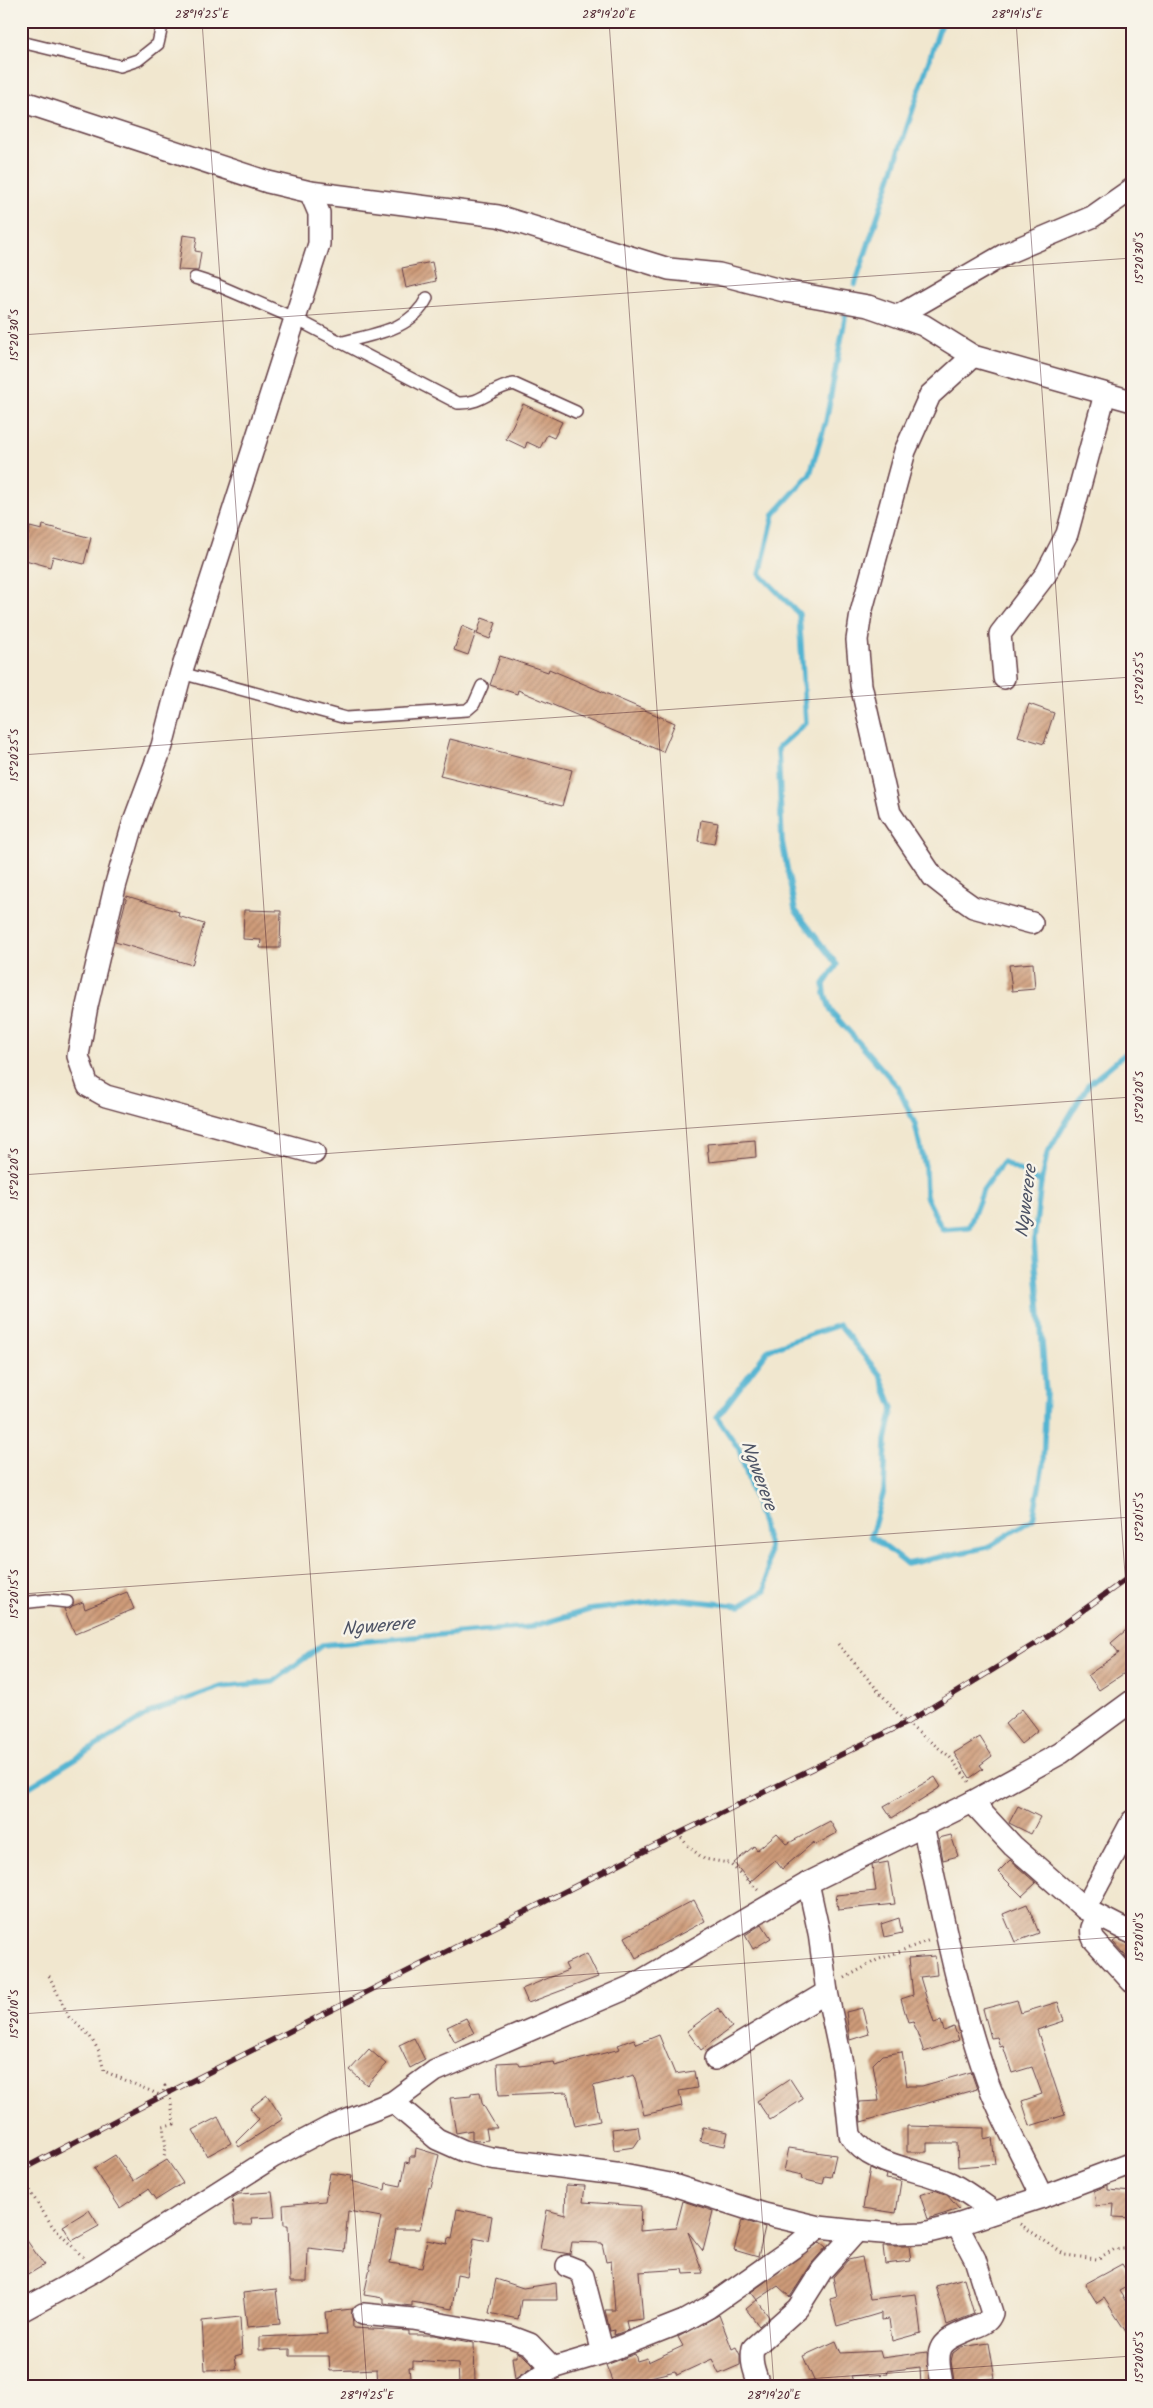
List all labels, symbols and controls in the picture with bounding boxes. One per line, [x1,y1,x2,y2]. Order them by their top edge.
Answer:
text: 28°19'25"E [175,5,230,24]
text: 28°19'20"E [582,5,637,24]
text: 28°19'15"E [992,5,1043,24]
text: 15°20'30"S [1130,231,1149,284]
text: 15°20'30"S [5,308,24,361]
text: 15°20'25"S [1130,651,1149,704]
text: 15°20'25"S [5,728,24,781]
text: 15°20'20"S [1130,1070,1149,1123]
text: 15°20'20"S [5,1147,24,1200]
water label: Ngwerere [1008,1161,1047,1239]
water label: Ngwerere [732,1436,786,1517]
text: 15°20'15"S [1130,1492,1149,1542]
text: 15°20'15"S [5,1569,24,1619]
water label: Ngwerere [341,1609,418,1645]
text: 15°20'10"S [1130,1912,1149,1962]
text: 15°20'10"S [5,1989,24,2039]
text: 15°20'05"S [1130,2330,1149,2383]
text: 28°19'25"E [340,2386,395,2405]
text: 28°19'20"E [747,2386,802,2405]

